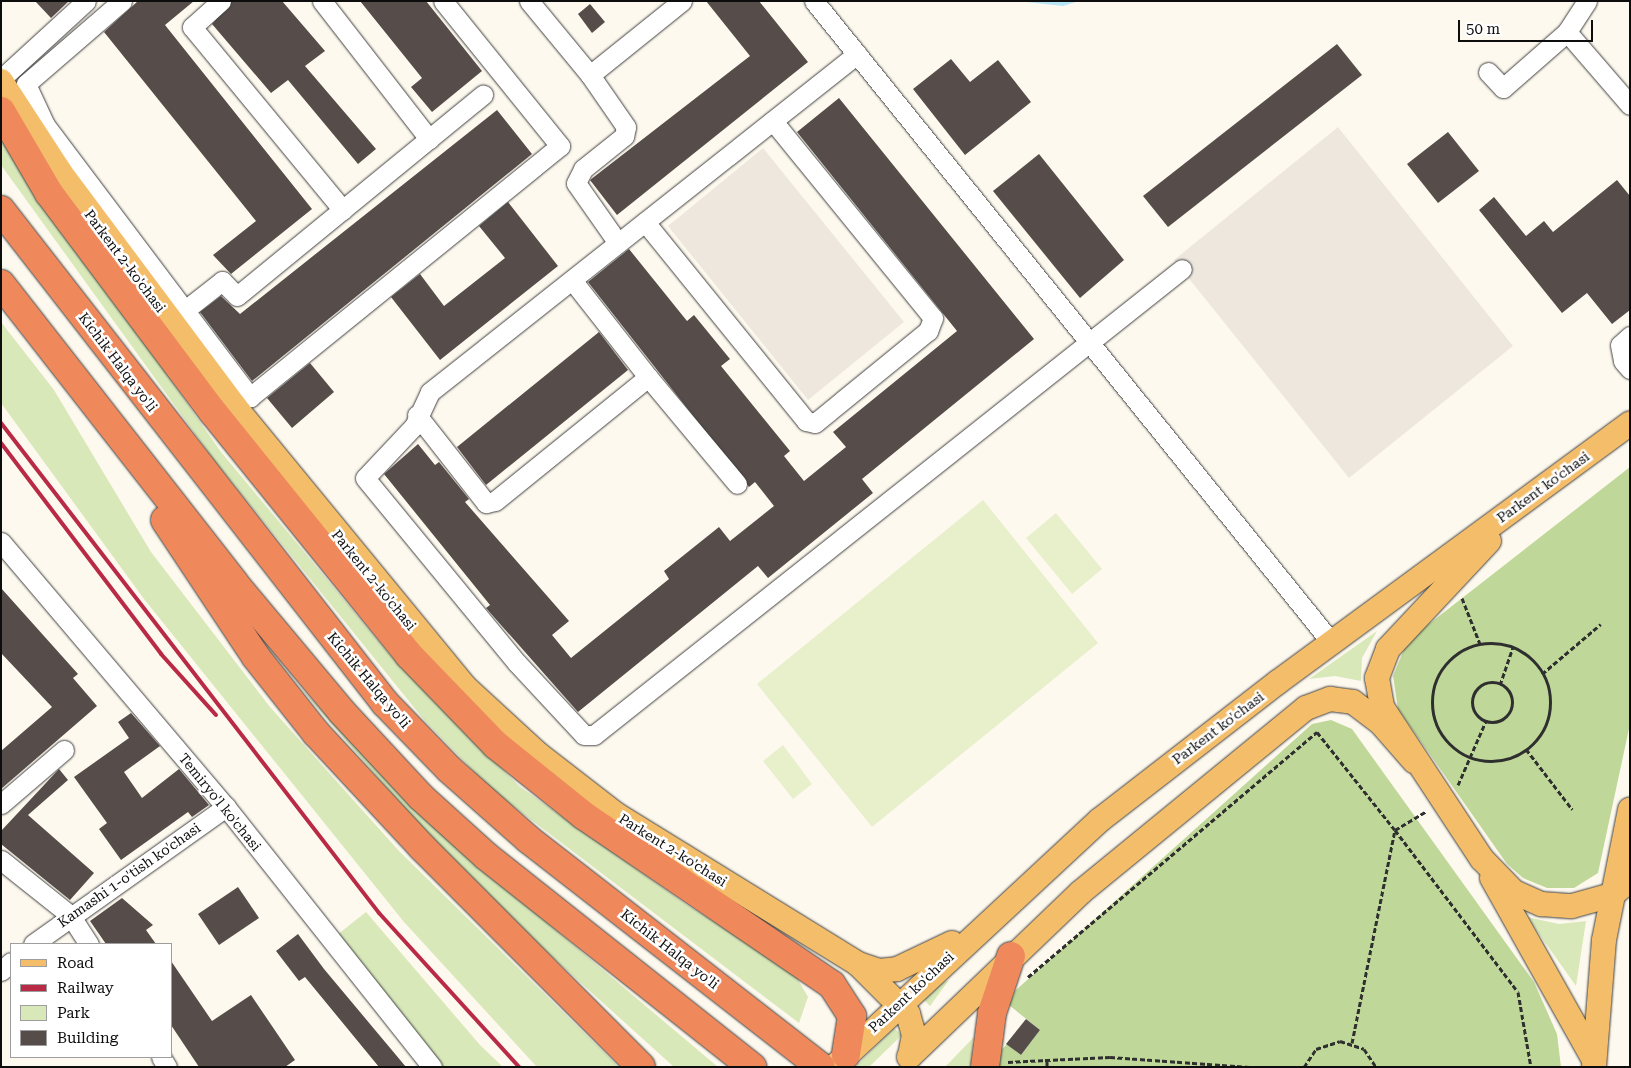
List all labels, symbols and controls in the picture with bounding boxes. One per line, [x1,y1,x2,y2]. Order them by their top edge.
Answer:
scale bar [1461,10,1596,42]
text: 50 m [1466,20,1500,38]
street label: Parkent 2-ko'chasi [81,206,169,316]
street label: Kichik Halqa yo'li [75,309,161,415]
street label: Parkent ko'chasi [1493,448,1593,526]
street label: Parkent 2-ko'chasi [328,526,420,634]
street label: Kichik Halqa yo'li [324,629,414,731]
street label: Parkent ko'chasi [1169,688,1267,768]
street label: Temiryo'l ko'chasi [175,750,265,854]
street label: Parkent 2-ko'chasi [616,810,730,890]
street label: Kamashi 1-o'tish ko'chasi [54,819,204,931]
street label: Kichik Halqa yo'li [618,906,722,992]
legend [10,943,172,1058]
street label: Parkent ko'chasi [865,948,957,1036]
text: Road [57,954,94,972]
text: Railway [57,979,114,997]
text: Park [57,1004,90,1022]
text: Building [57,1029,118,1047]

